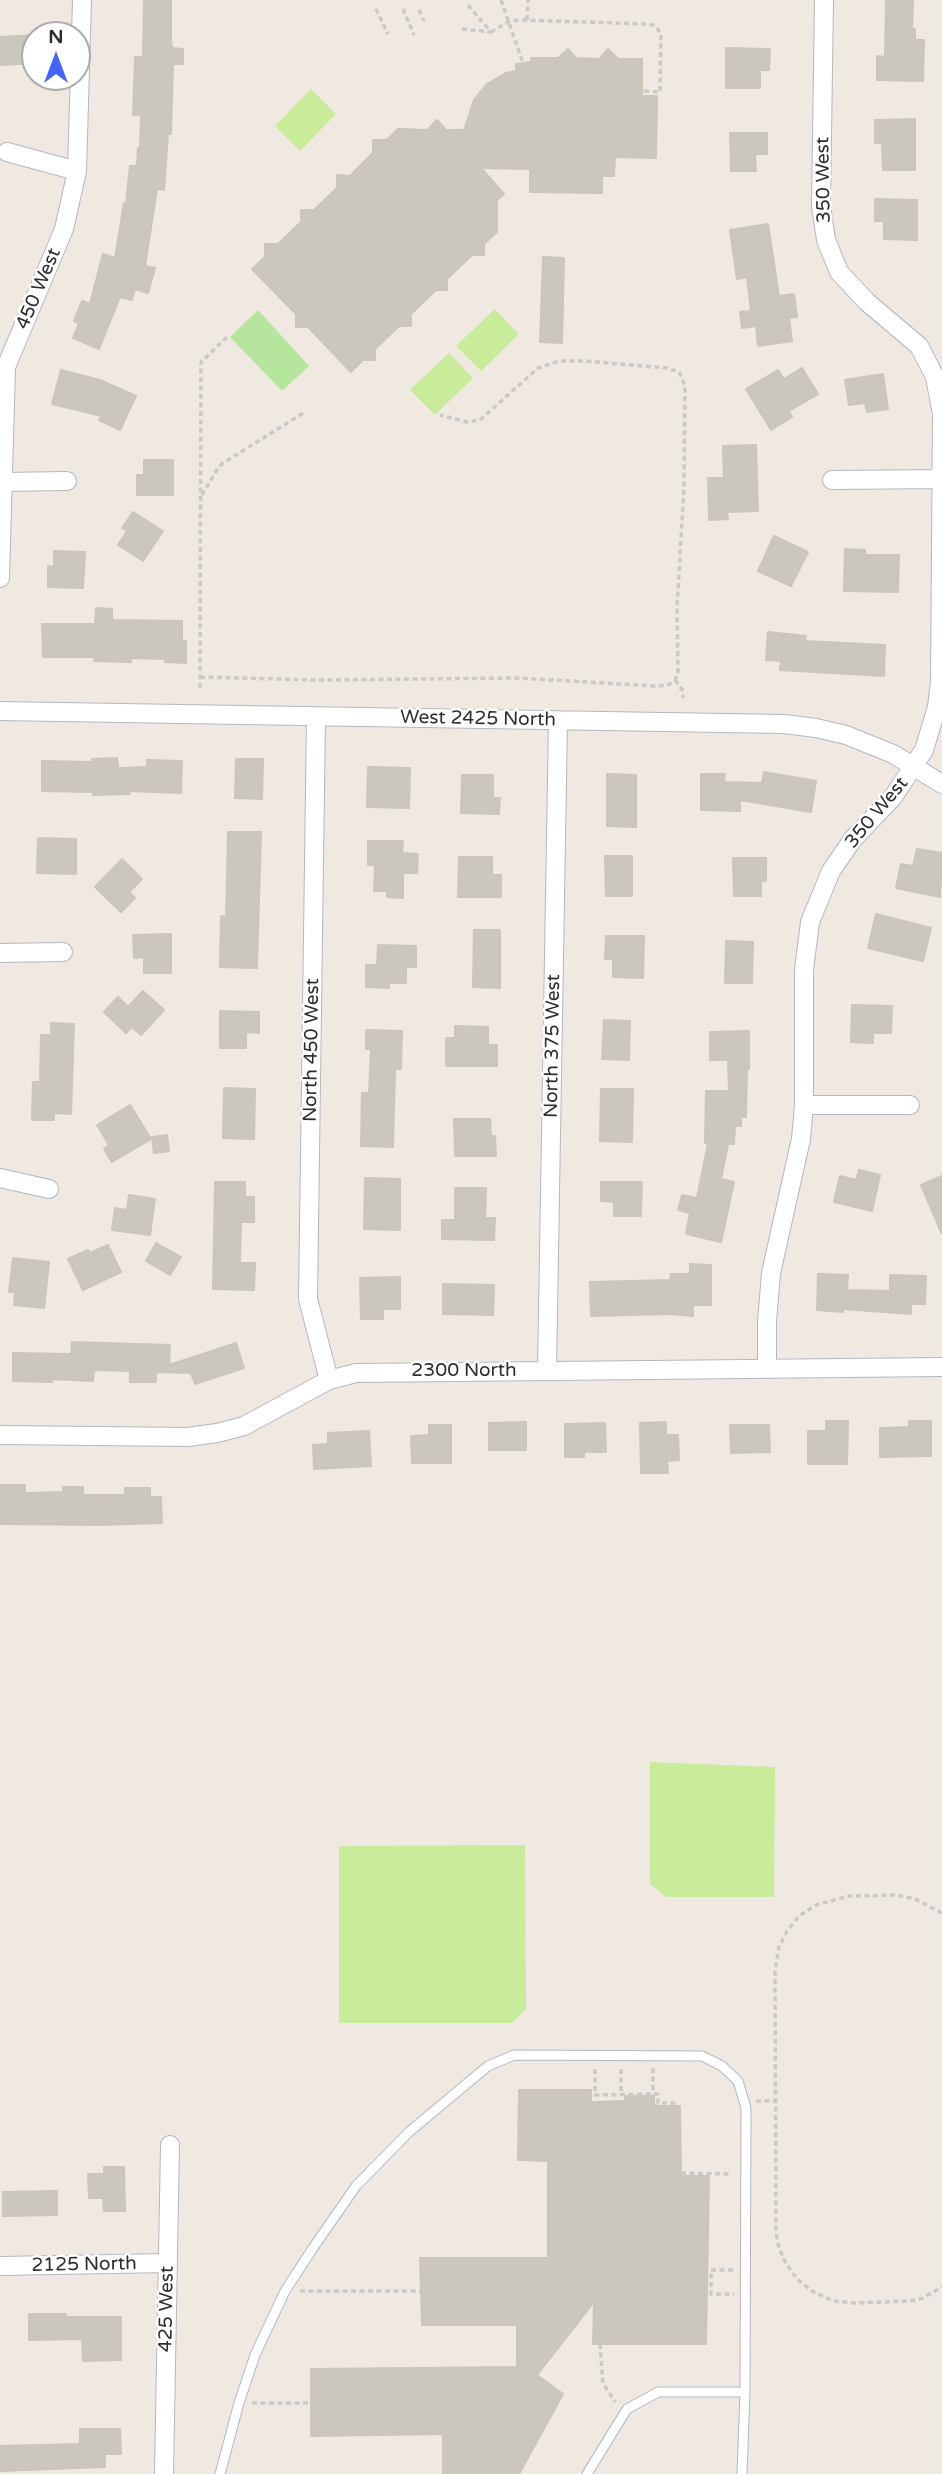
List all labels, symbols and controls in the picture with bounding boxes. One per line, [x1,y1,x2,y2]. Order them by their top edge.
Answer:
north arrow [21,21,91,91]
text: N [48,26,64,48]
street label: 350 West [812,137,836,223]
street label: 450 West [12,245,66,333]
street label: West 2425 North [400,706,556,732]
street label: 350 West [841,773,913,853]
street label: North 375 West [540,974,566,1118]
street label: North 450 West [299,978,325,1122]
street label: 2300 North [411,1360,517,1382]
street label: 2125 North [31,2253,137,2277]
street label: 425 West [155,2266,179,2352]

